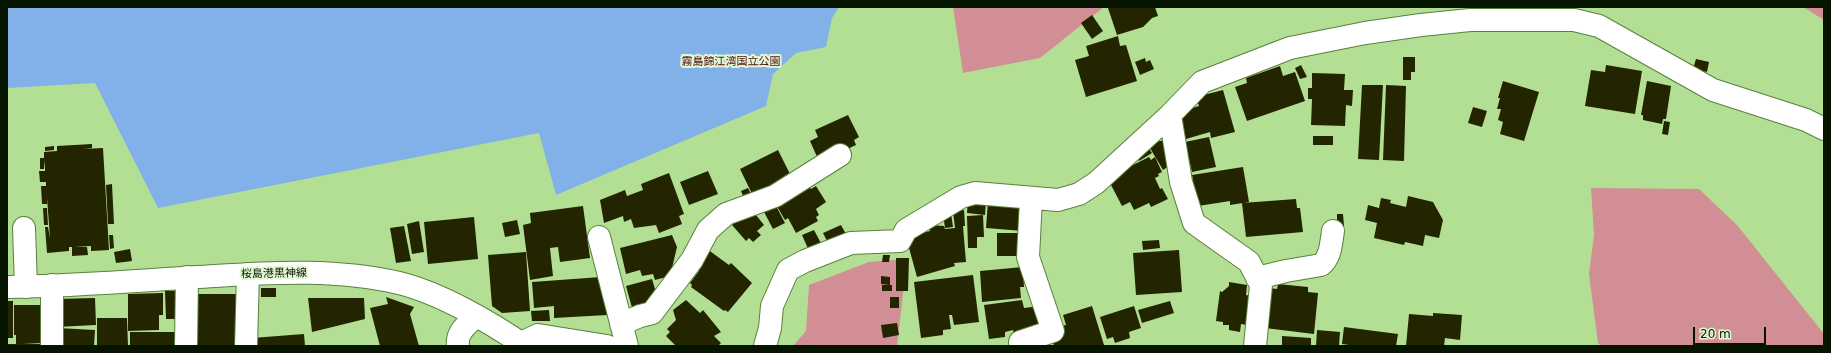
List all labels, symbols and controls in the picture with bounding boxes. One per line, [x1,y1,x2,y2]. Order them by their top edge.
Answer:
park label: 霧島錦江湾国立公園 [682,55,780,69]
street label: 桜島港黒神線 [241,267,307,281]
scale bar [1695,319,1768,345]
text: 20 m [1700,327,1731,341]

